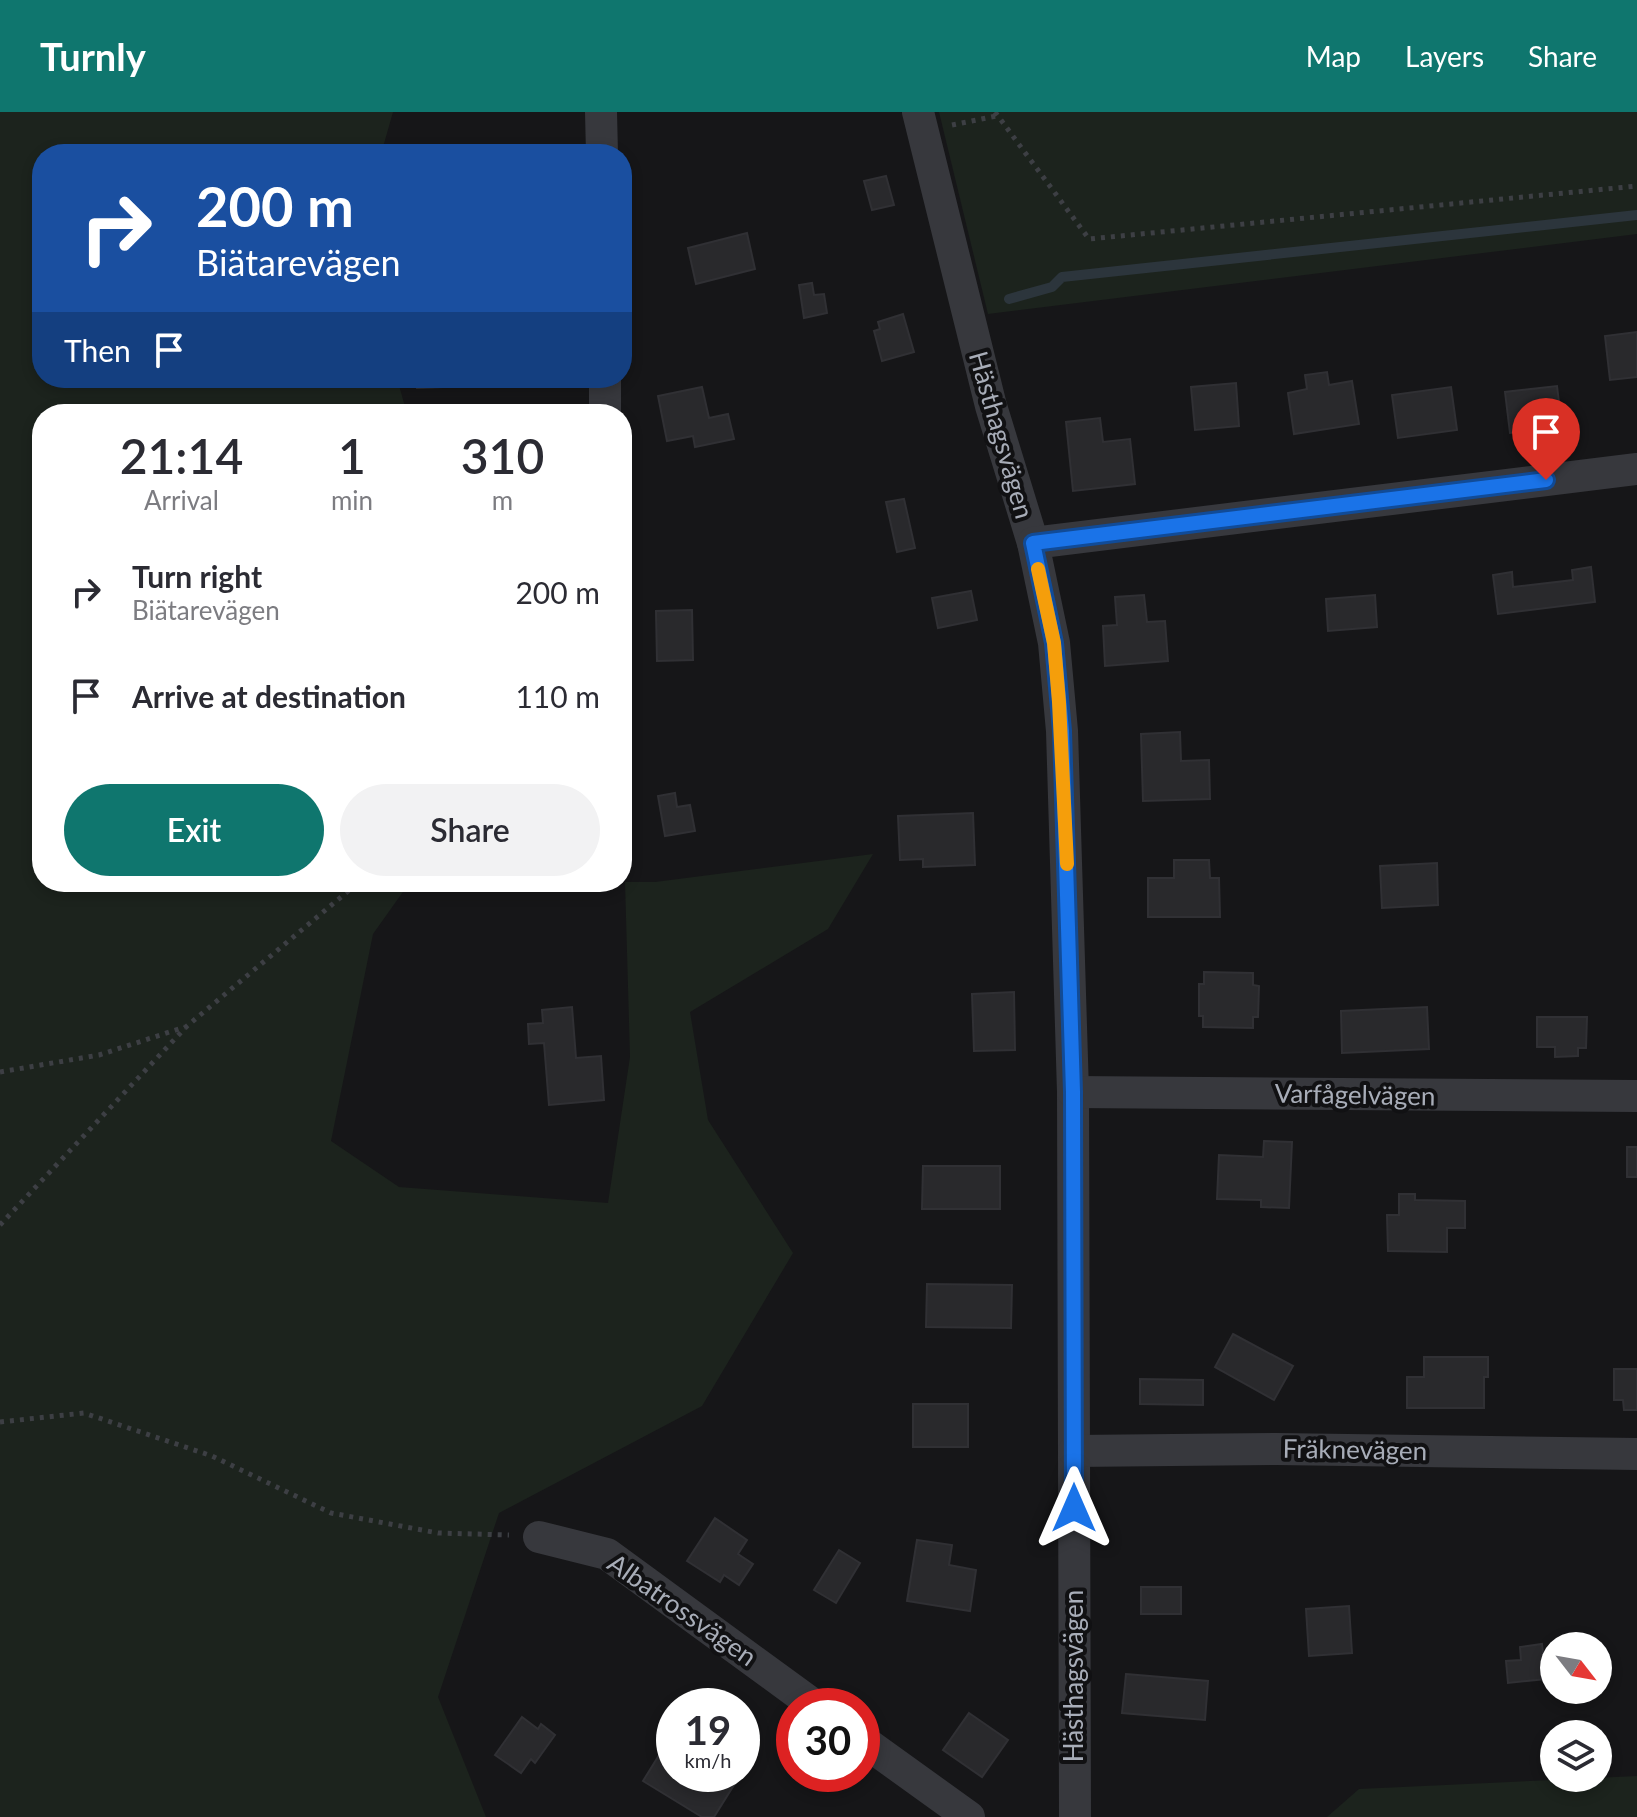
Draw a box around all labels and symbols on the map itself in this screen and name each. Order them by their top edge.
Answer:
street label: Hästhagsvägen [963,347,1041,522]
pin [1512,398,1580,480]
street label: Varfågelvägen [1274,1077,1436,1111]
street label: Fräknevägen [1282,1432,1428,1466]
position arrow [1032,1466,1116,1550]
street label: Albatrossvägen [602,1546,763,1672]
street label: Hästhagsvägen [1057,1590,1089,1762]
north arrow [1540,1632,1612,1704]
speed limit sign: 30 [776,1688,880,1792]

